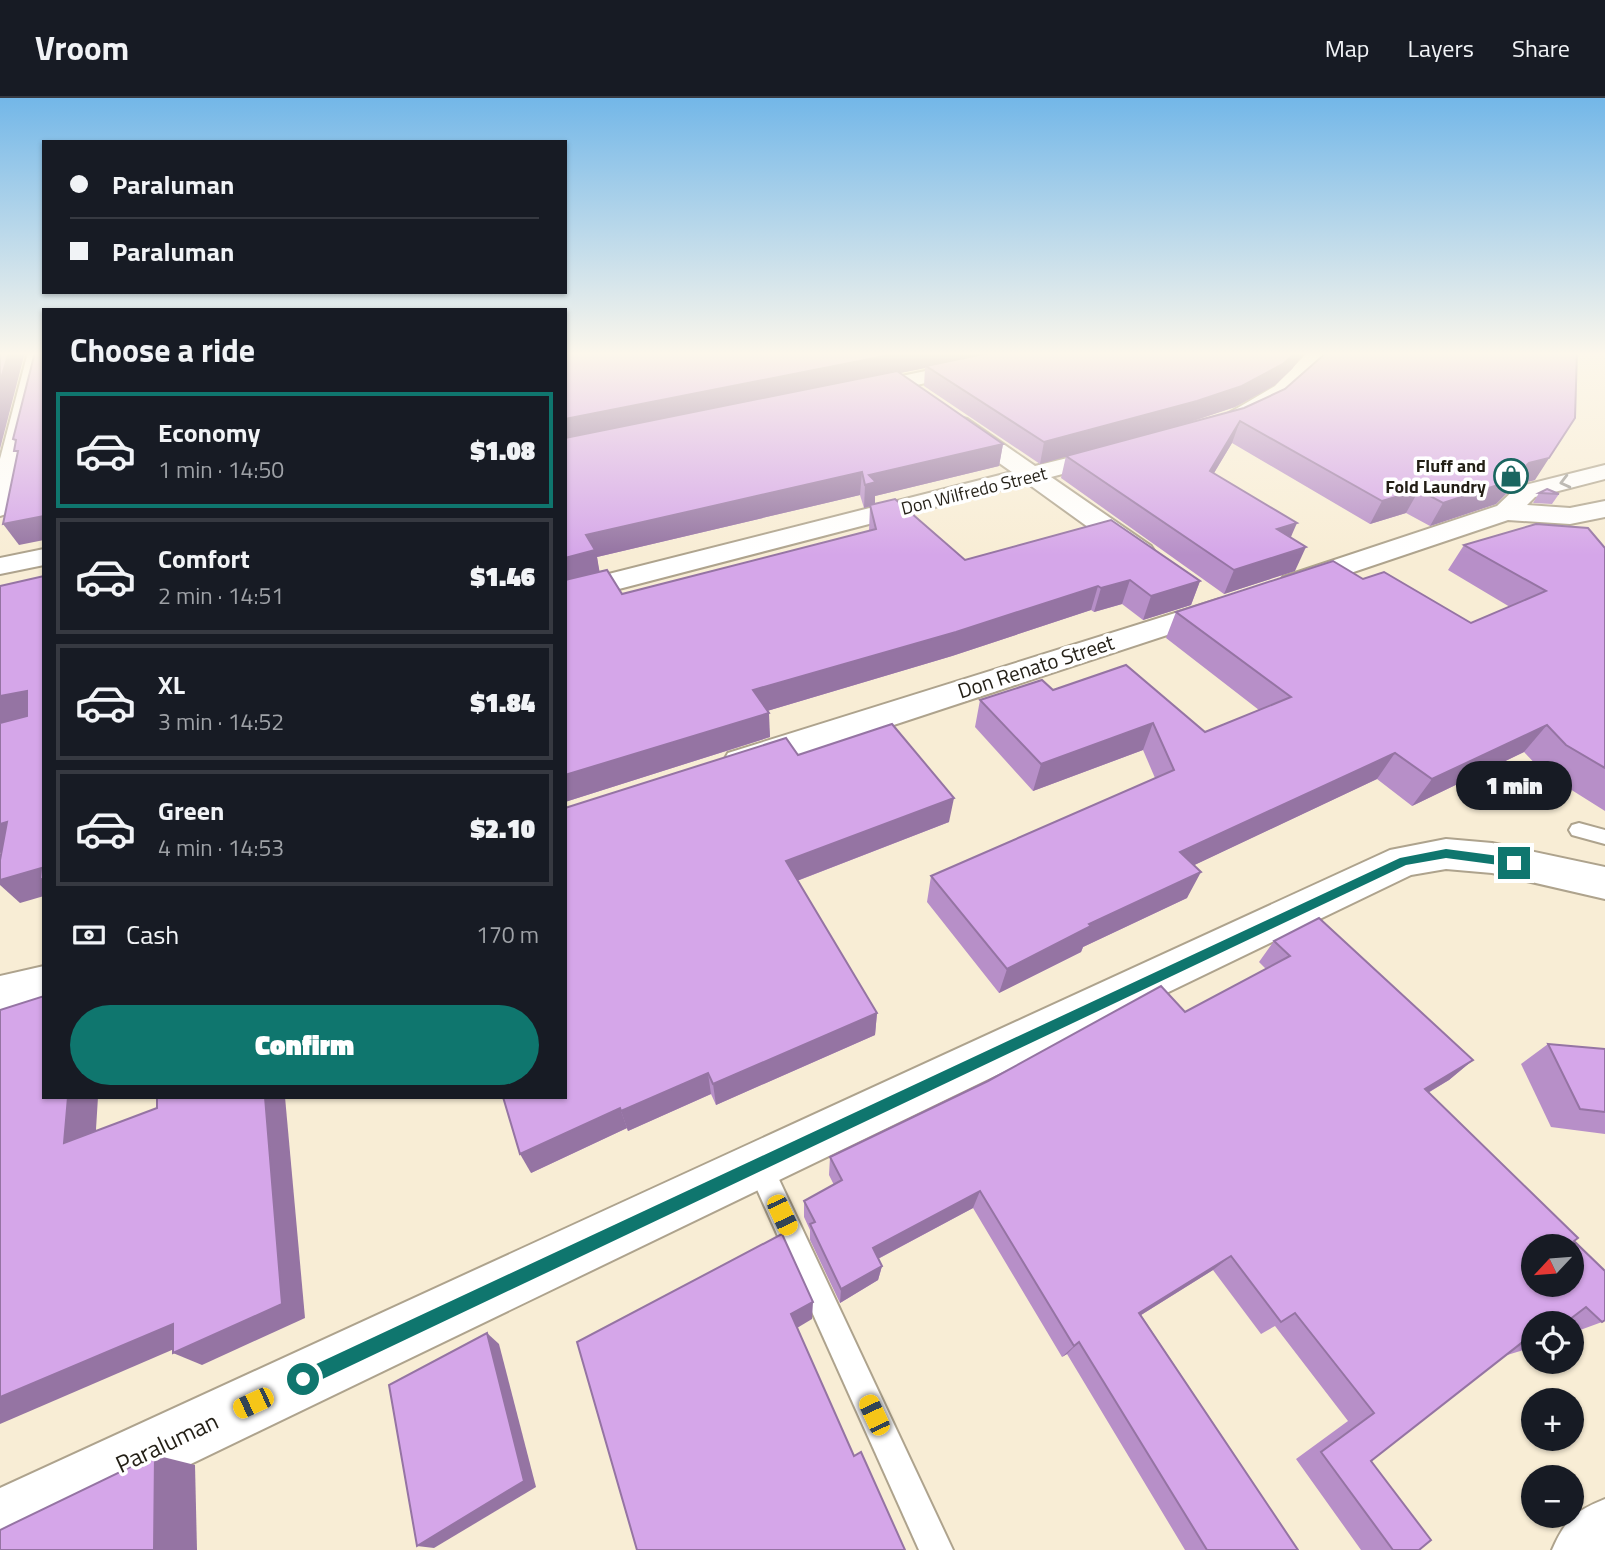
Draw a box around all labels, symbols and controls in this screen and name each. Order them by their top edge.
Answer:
text: Vroom [35,23,129,73]
text: Map [1325,30,1370,66]
text: Layers [1408,30,1474,66]
text: Share [1512,30,1570,66]
text: Paraluman [112,165,234,204]
text: Paraluman [112,232,234,271]
text: Choose a ride [70,326,255,374]
text: Economy [158,413,260,452]
icon: car [74,419,137,482]
text: $1.08 [470,431,535,470]
text: 1 min · 14:50 [158,452,284,487]
place label: Fluff and Fold Laundry [1385,452,1486,500]
shop icon: Fluff and Fold Laundry [1492,457,1530,495]
street label: Don Wilfredo Street [898,459,1050,522]
one-way arrow [1560,474,1572,488]
text: Comfort [158,539,250,578]
icon: car [74,545,137,608]
text: $1.46 [470,557,535,596]
text: 2 min · 14:51 [158,578,284,613]
street label: Don Renato Street [953,625,1119,706]
text: XL [158,665,185,704]
icon: car [74,671,137,734]
text: $1.84 [470,683,535,722]
text: 3 min · 14:52 [158,704,284,739]
callout: 1 min [1456,762,1572,810]
text: 1 min [1485,768,1543,803]
text: Green [158,791,224,830]
icon: car [74,797,137,860]
text: $2.10 [470,809,535,848]
text: 4 min · 14:53 [158,830,284,865]
route end [1498,847,1530,879]
text: Cash [126,915,179,954]
icon: cash [70,916,108,954]
text: 170 m [476,917,539,952]
button: Confirm [70,1005,539,1085]
car [764,1192,801,1238]
north arrow [1521,1234,1584,1297]
map controls [1521,1234,1584,1528]
button: locate [1521,1311,1584,1374]
route start [287,1363,319,1395]
car [230,1385,277,1421]
button: + [1521,1388,1584,1451]
car [856,1392,893,1438]
street label: Paraluman [109,1403,224,1482]
button: − [1521,1465,1584,1528]

